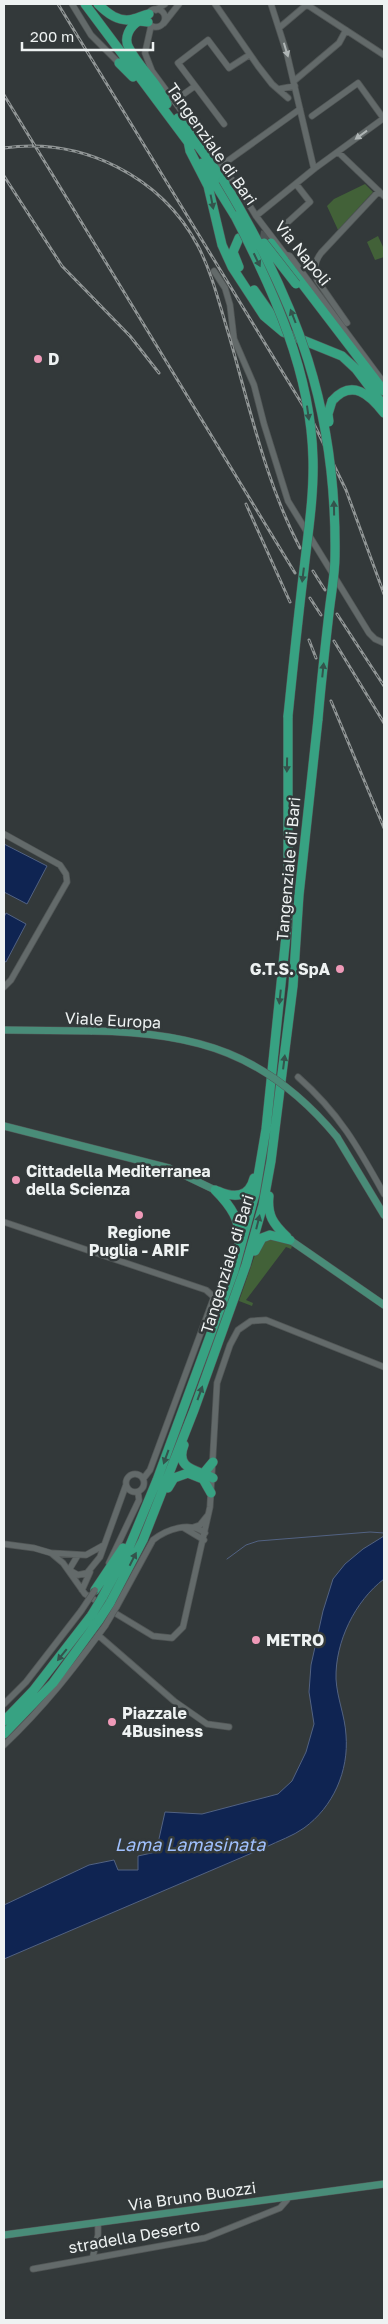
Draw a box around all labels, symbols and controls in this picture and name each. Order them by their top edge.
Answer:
scale bar [22,20,154,52]
text: 200 m [30,27,74,45]
one-way arrow [283,43,291,58]
street label: Tangenziale di Bari [162,79,262,209]
one-way arrow [354,130,368,140]
one-way arrow [209,195,217,211]
street label: Via Napoli [271,216,335,290]
one-way arrow [253,253,261,267]
one-way arrow [289,308,297,323]
place label: D [48,349,59,369]
marker: D [32,353,44,365]
one-way arrow [304,406,312,422]
one-way arrow [330,500,338,516]
one-way arrow [299,567,307,583]
one-way arrow [319,662,327,678]
one-way arrow [283,757,291,773]
street label: Tangenziale di Bari [272,796,304,942]
place label: G.T.S. SpA [250,959,331,979]
marker: G.T.S. SpA [334,963,346,975]
one-way arrow [276,989,284,1005]
street label: Viale Europa [64,1007,162,1033]
one-way arrow [280,1054,288,1070]
place label: Cittadella Mediterranea della Scienza [26,1161,211,1199]
marker: Cittadella Mediterranea della Scienza [10,1174,22,1186]
street label: Tangenziale di Bari [196,1192,258,1336]
marker: Regione Puglia - ARIF [133,1209,145,1221]
one-way arrow [254,1215,262,1230]
place label: Regione Puglia - ARIF [89,1222,190,1260]
one-way arrow [197,1385,204,1400]
one-way arrow [162,1450,169,1465]
one-way arrow [129,1552,137,1566]
place label: METRO [266,1630,324,1650]
marker: METRO [250,1634,262,1646]
one-way arrow [57,1648,68,1661]
place label: Piazzale 4Business [122,1703,203,1741]
marker: Piazzale 4Business [106,1716,118,1728]
water label: Lama Lamasinata [115,1833,266,1855]
street label: Via Bruno Buozzi [127,2177,257,2215]
street label: stradella Deserto [67,2215,201,2257]

